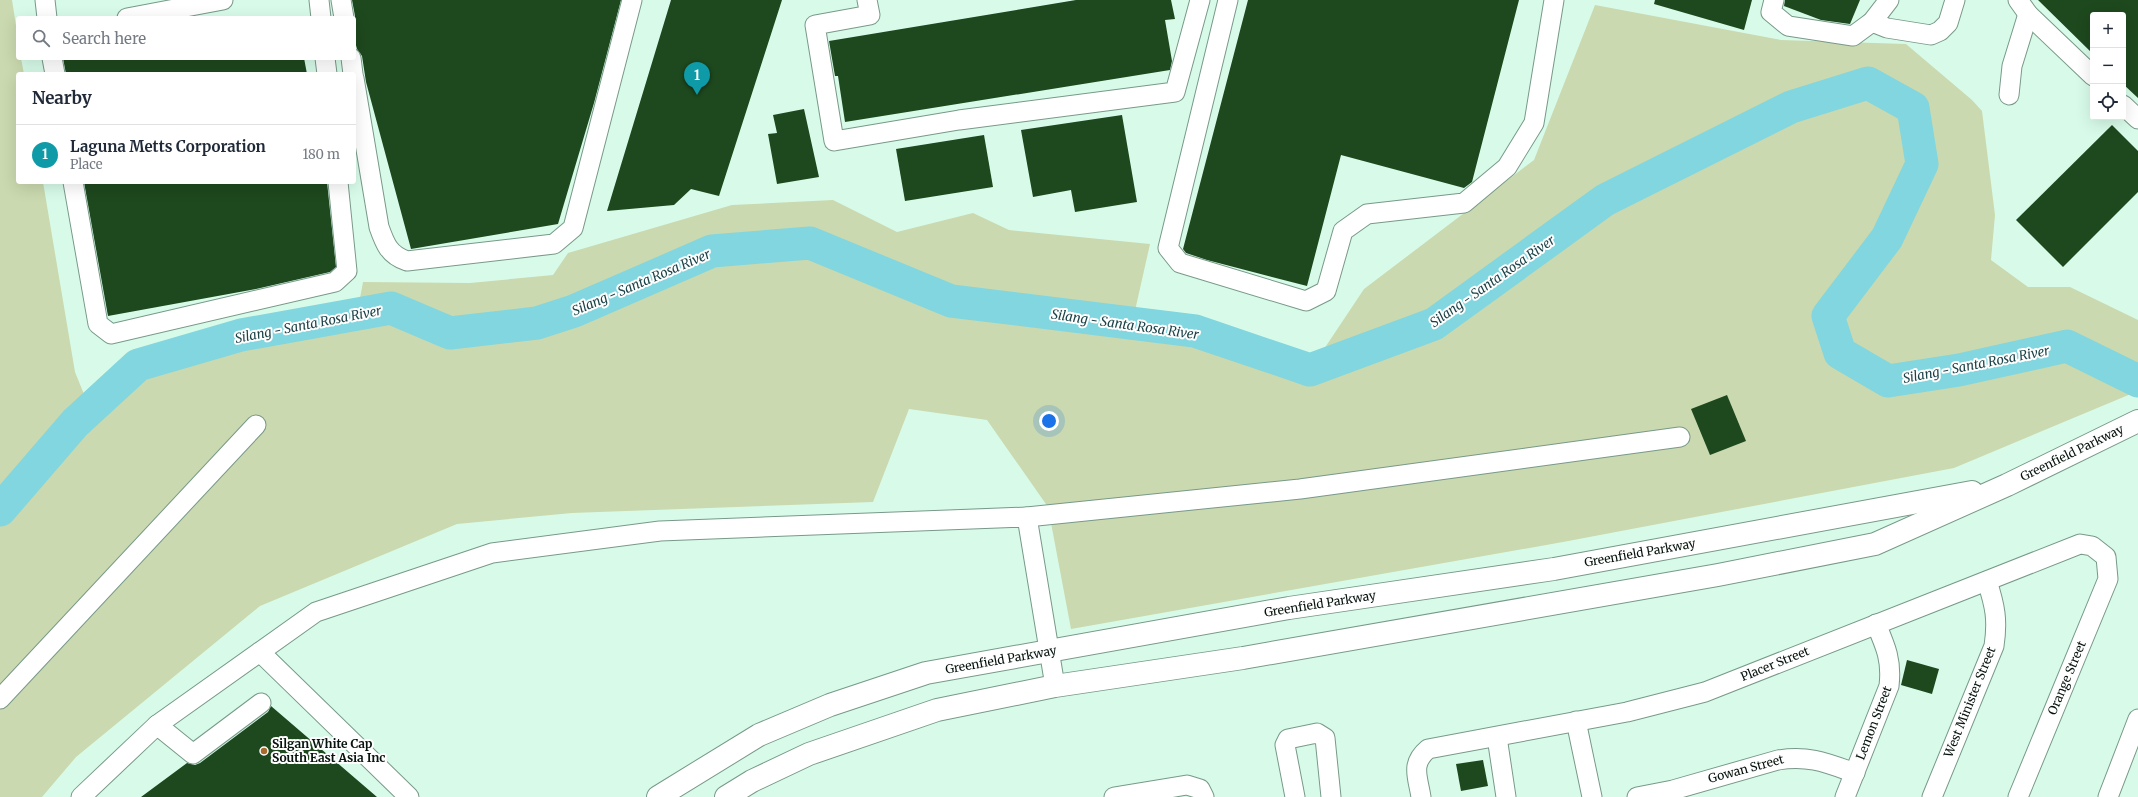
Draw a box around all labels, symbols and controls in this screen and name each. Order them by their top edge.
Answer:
map controls [2090,12,2126,120]
button: + [2090,12,2126,48]
search box [16,16,356,60]
icon: search [30,27,52,49]
text: Search here [62,29,146,48]
button: − [2090,48,2126,84]
pin: 1 [684,62,710,95]
button: locate [2090,84,2126,120]
text: Nearby [32,87,92,109]
text: Laguna Metts Corporation [70,137,266,156]
text: 1 [42,146,48,163]
text: 180 m [302,146,340,163]
text: Place [70,156,103,173]
water label: Silang - Santa Rosa River [1427,231,1559,331]
water label: Silang - Santa Rosa River [569,245,714,319]
water label: Silang - Santa Rosa River [234,302,383,347]
water label: Silang - Santa Rosa River [1050,306,1200,343]
water label: Silang - Santa Rosa River [1902,342,2051,387]
your location [1039,411,1059,431]
street label: Greenfield Parkway [2018,421,2126,484]
street label: Greenfield Parkway [1583,535,1697,570]
street label: Greenfield Parkway [1263,587,1377,620]
street label: Orange Street [2044,638,2089,717]
street label: Greenfield Parkway [944,642,1058,677]
street label: Placer Street [1738,643,1812,684]
street label: West Minister Street [1940,644,1999,760]
street label: Lemon Street [1853,684,1895,762]
place label: Silgan White Cap South East Asia Inc [272,736,386,765]
marker: Silgan White Cap South East Asia Inc [259,746,269,756]
street label: Gowan Street [1706,751,1786,786]

